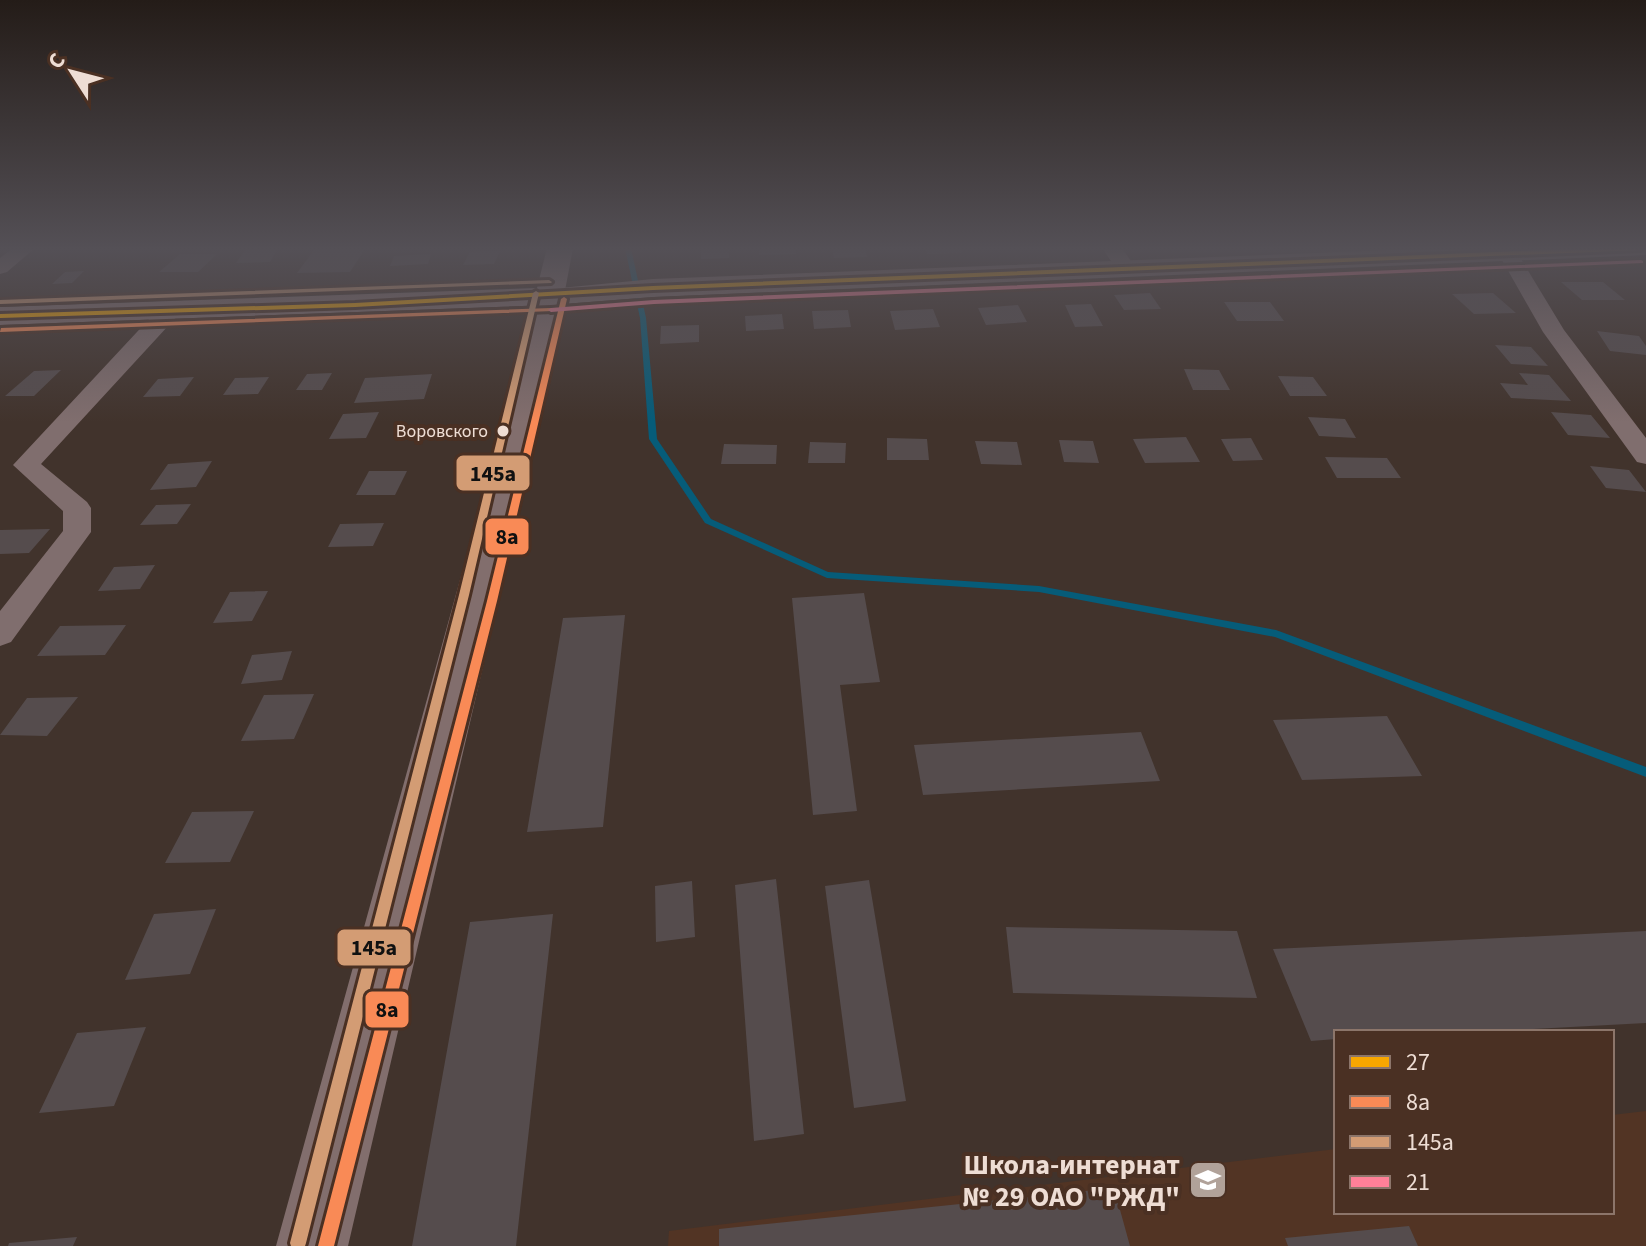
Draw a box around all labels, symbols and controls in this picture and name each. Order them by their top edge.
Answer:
north arrow [32,32,112,112]
text: С [40,46,73,75]
place label: Воровского [396,419,488,444]
marker: Воровского [495,423,511,439]
line badge: 145а [455,454,531,492]
text: 145а [470,458,516,490]
line badge: 8а [484,517,530,556]
text: 8а [495,521,519,553]
line badge: 145а [336,928,412,967]
text: 145а [351,932,397,964]
line badge: 8а [364,990,410,1029]
text: 8а [375,994,399,1026]
legend [1334,1030,1614,1214]
text: 27 [1406,1045,1430,1080]
text: 8а [1406,1085,1430,1120]
text: 145а [1406,1125,1454,1160]
place label: Школа-интернат № 29 ОАО "РЖД" [962,1145,1180,1217]
school or university icon: Школа-интернат № 29 ОАО "РЖД" [1187,1159,1229,1201]
text: 21 [1406,1165,1430,1200]

